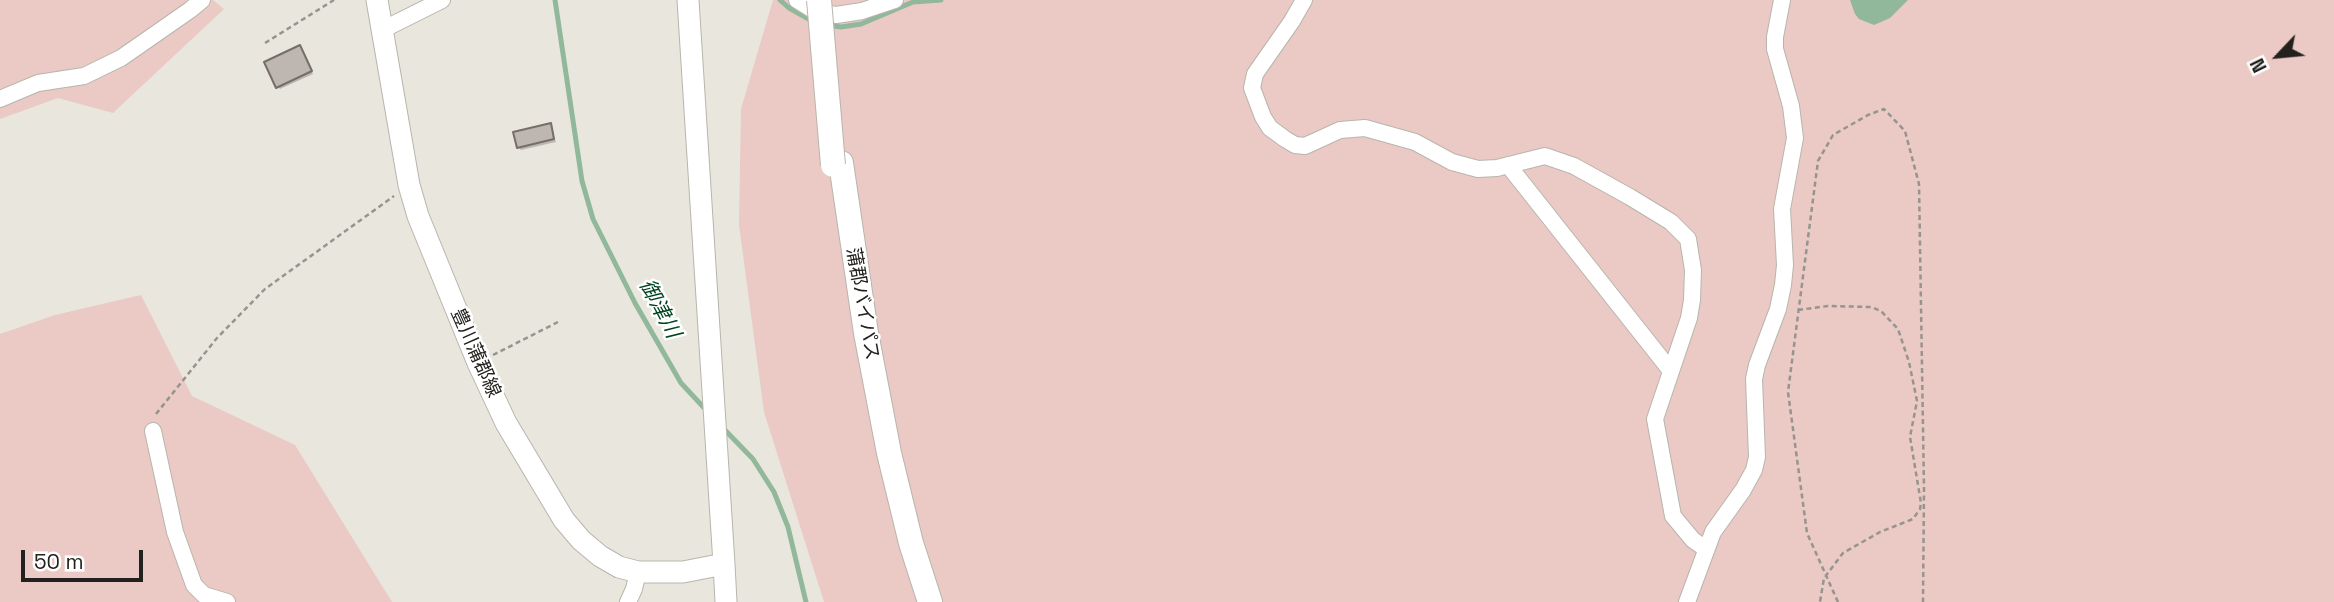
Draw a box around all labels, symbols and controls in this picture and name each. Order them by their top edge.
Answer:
north arrow [2243,21,2313,91]
text: N [2245,54,2273,77]
street label: 蒲郡バイパス [841,246,883,362]
water label: 御津川 [633,275,685,343]
street label: 豊川蒲郡線 [445,305,505,401]
scale bar [24,536,147,580]
text: 50 m [34,548,84,575]

